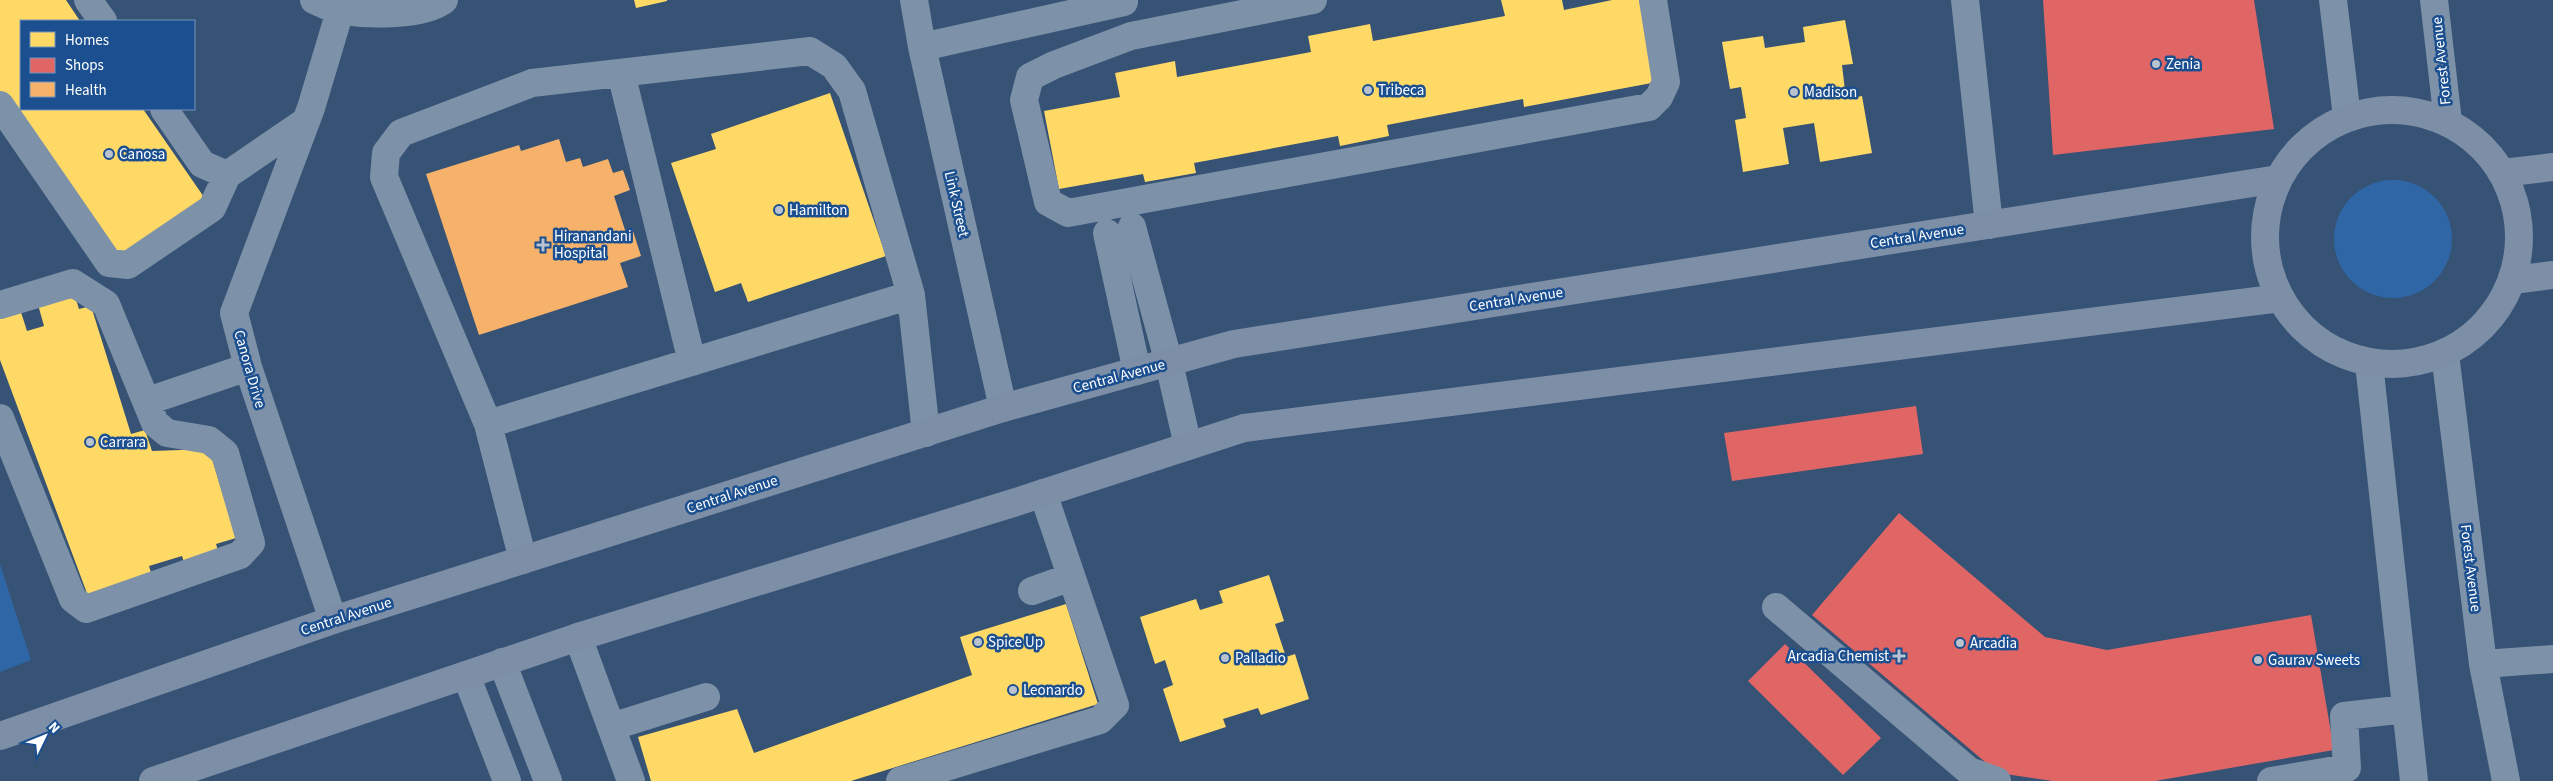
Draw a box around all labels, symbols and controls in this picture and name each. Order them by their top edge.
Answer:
street label: Forest Avenue [2426,16,2457,106]
legend [20,20,195,110]
text: Homes [65,30,109,51]
place label: Zenia [2166,54,2201,75]
text: Shops [65,55,104,76]
marker: Zenia [2150,58,2162,70]
text: Health [65,80,107,101]
place label: Tribeca [1378,80,1424,101]
place label: Madison [1804,82,1857,103]
marker: Tribeca [1362,84,1374,96]
marker: Madison [1788,86,1800,98]
place label: Canosa [119,144,165,165]
marker: Canosa [103,148,115,160]
street label: Link Street [939,169,974,239]
place label: Hamilton [789,200,848,221]
marker: Hamilton [773,204,785,216]
street label: Central Avenue [1869,219,1966,254]
place label: Hiranandani Hospital [554,226,632,264]
marker: Hiranandani Hospital [536,238,550,252]
street label: Central Avenue [1468,282,1565,317]
street label: Canora Drive [228,328,271,411]
street label: Central Avenue [1071,354,1168,399]
place label: Carrara [100,432,146,453]
marker: Carrara [84,436,96,448]
street label: Central Avenue [684,470,780,519]
street label: Forest Avenue [2455,523,2486,613]
street label: Central Avenue [298,592,394,641]
place label: Spice Up [988,632,1043,653]
place label: Arcadia [1970,633,2017,654]
marker: Spice Up [972,636,984,648]
marker: Arcadia [1954,637,1966,649]
place label: Arcadia Chemist [1788,646,1889,667]
place label: Palladio [1235,648,1286,669]
marker: Arcadia Chemist [1893,650,1905,662]
place label: Gaurav Sweets [2268,650,2360,671]
marker: Palladio [1219,652,1231,664]
marker: Gaurav Sweets [2252,654,2264,666]
place label: Leonardo [1023,680,1083,701]
marker: Leonardo [1007,684,1019,696]
north arrow [20,711,70,761]
text: N [43,718,64,738]

